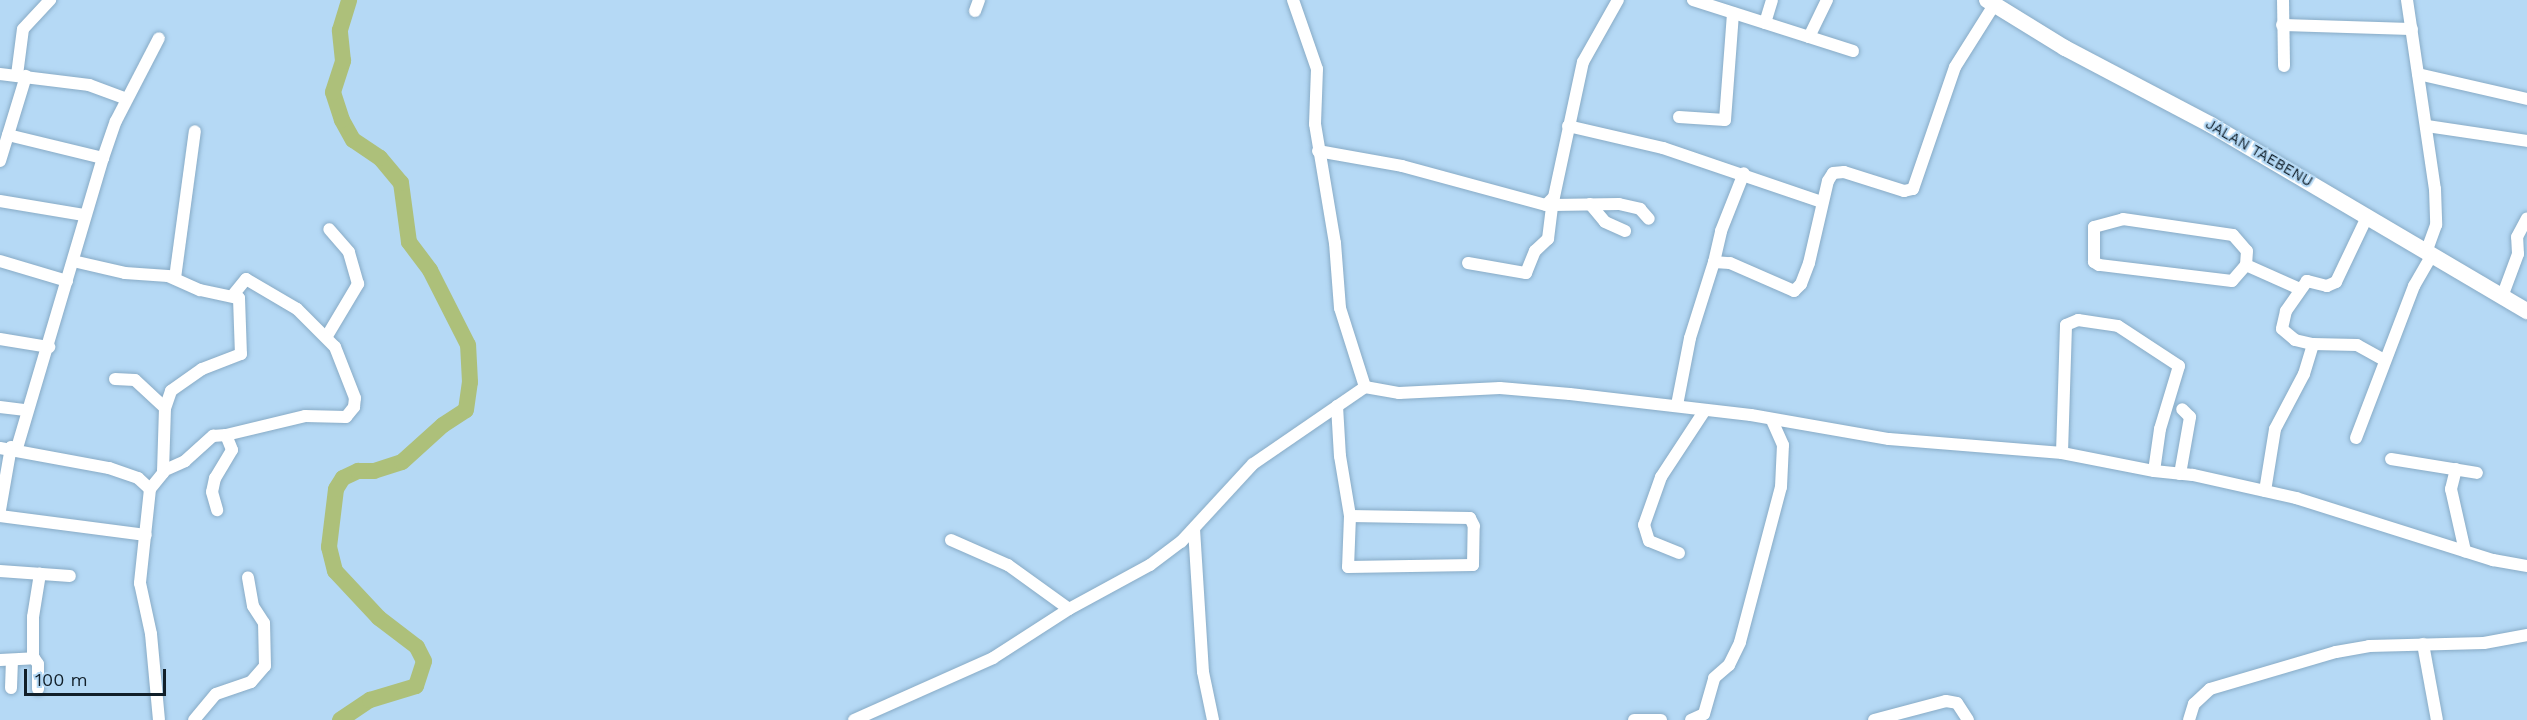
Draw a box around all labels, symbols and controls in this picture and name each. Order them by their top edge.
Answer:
street label: JALAN TAEBENU [2202,115,2316,191]
scale bar [27,657,170,695]
text: 100 m [35,669,88,690]

